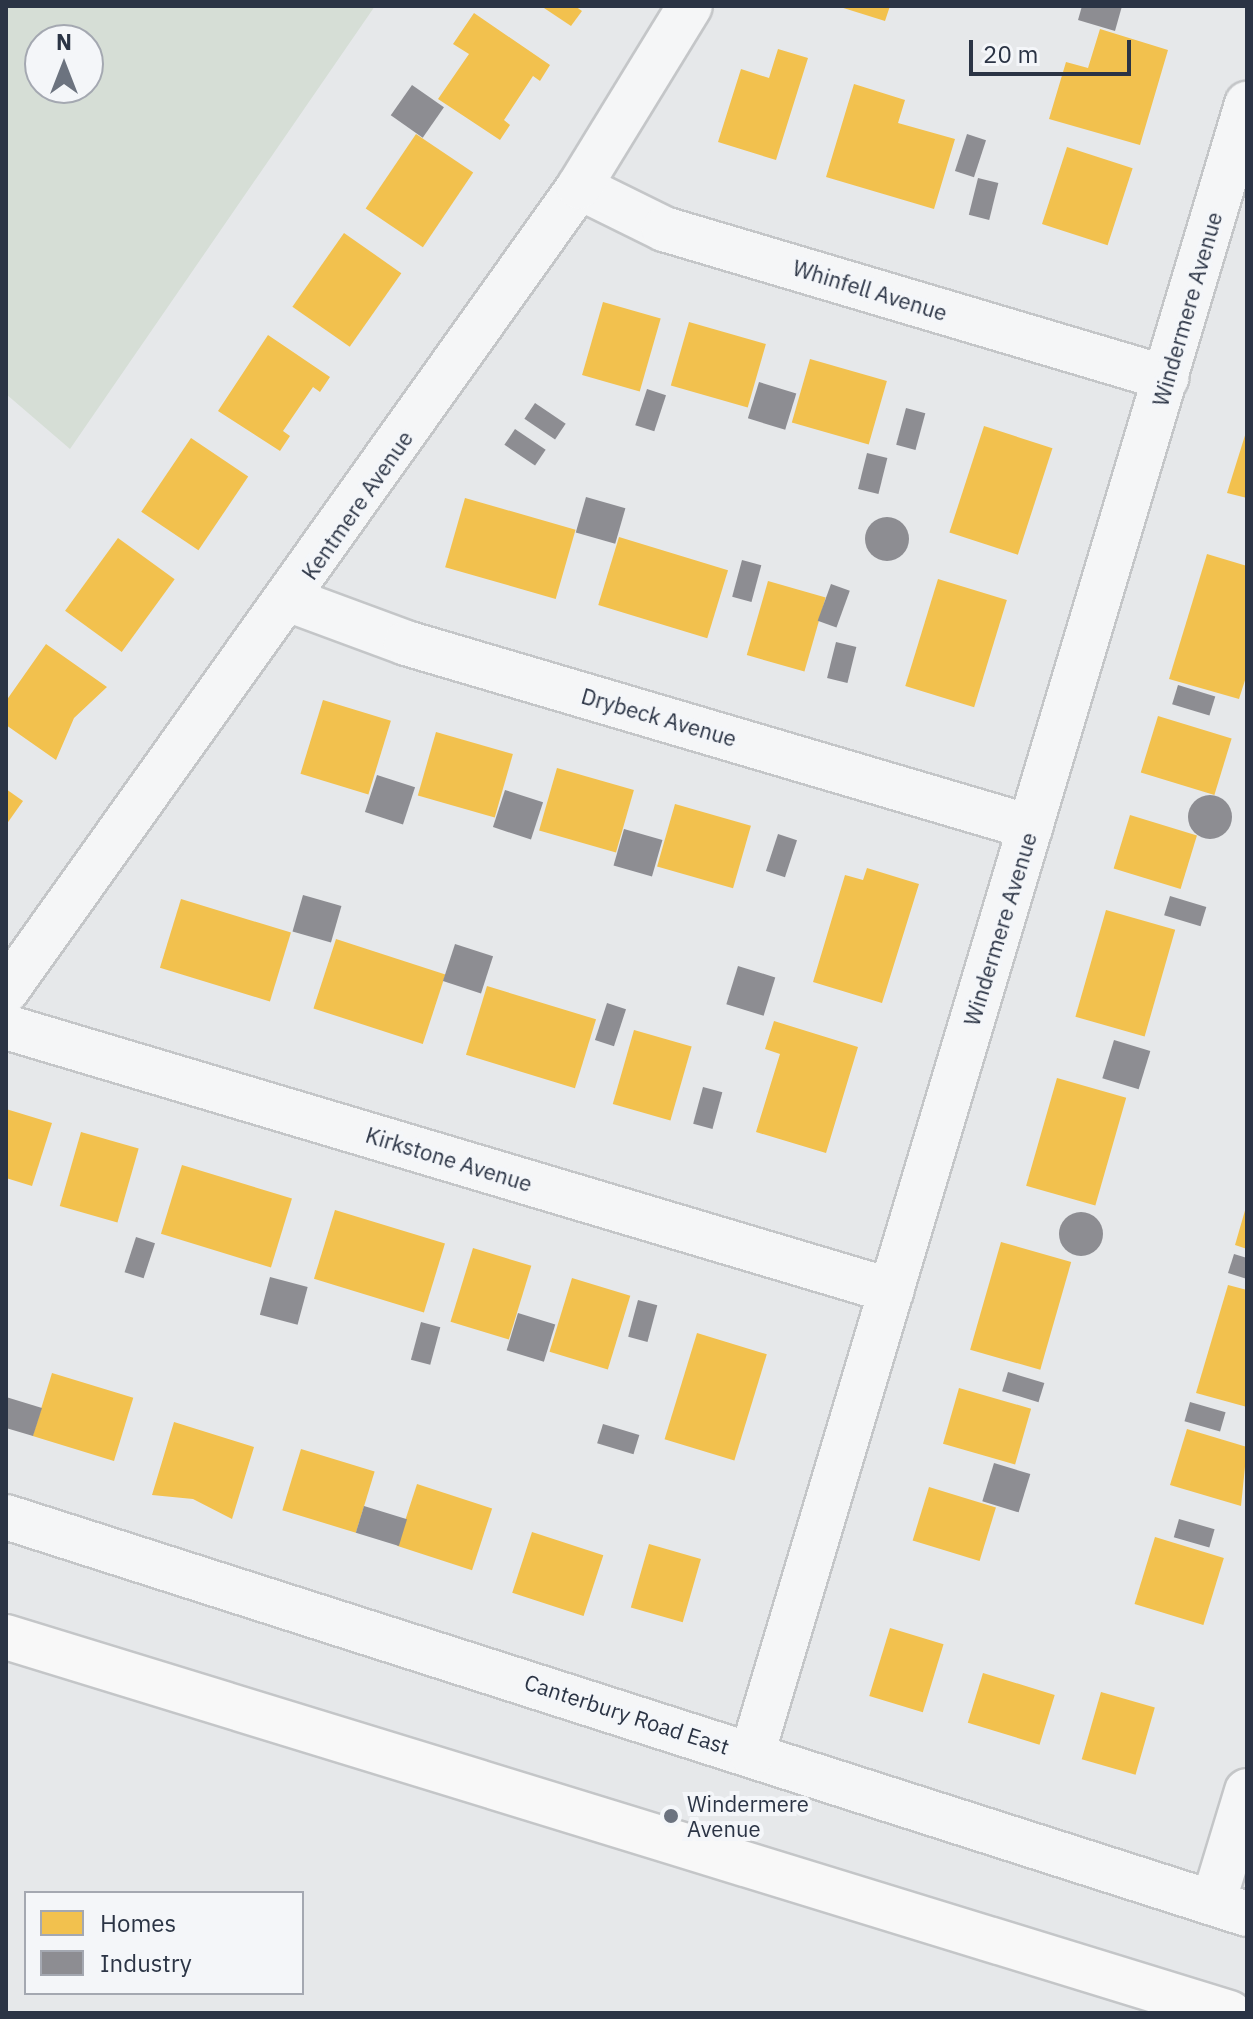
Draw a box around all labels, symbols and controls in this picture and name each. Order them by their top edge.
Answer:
north arrow [24,24,104,104]
scale bar [973,24,1135,74]
text: N [56,27,72,56]
text: 20 m [983,38,1038,70]
street label: Windermere Avenue [1147,209,1227,409]
street label: Whinfell Avenue [790,254,950,326]
street label: Kentmere Avenue [296,425,418,585]
street label: Drybeck Avenue [578,682,740,752]
street label: Windermere Avenue [958,829,1042,1029]
street label: Kirkstone Avenue [363,1121,535,1197]
street label: Canterbury Road East [521,1668,733,1760]
place label: Windermere Avenue [687,1790,809,1842]
marker: Windermere Avenue [662,1807,680,1825]
legend [24,1891,304,1995]
text: Homes [100,1907,176,1939]
text: Industry [100,1947,192,1979]

